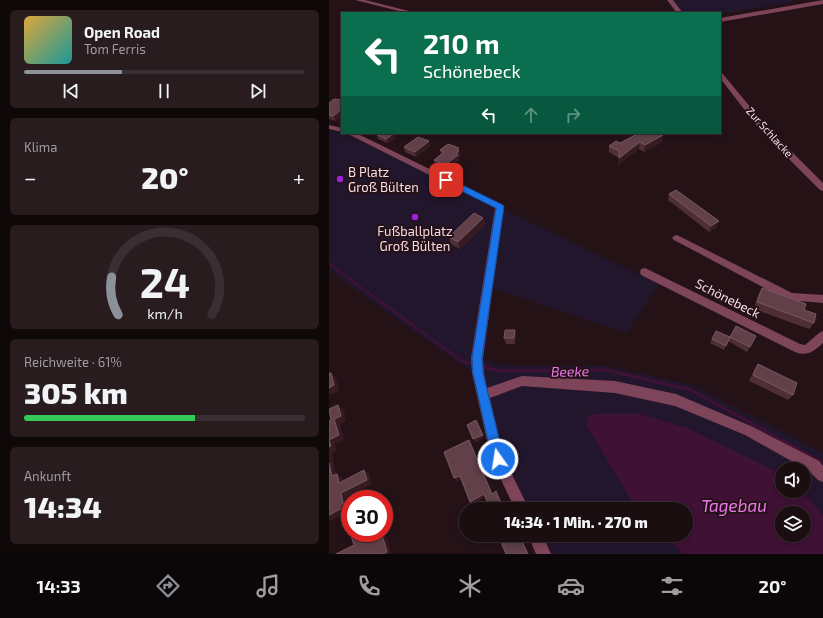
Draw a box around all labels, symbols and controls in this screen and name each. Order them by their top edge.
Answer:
text: Open Road [84,23,160,41]
text: 210 m [423,26,500,60]
icon: left [357,28,409,80]
text: Tom Ferris [84,41,146,57]
text: Schönebeck [423,60,521,82]
icon: previous [60,80,82,102]
icon: pause [153,80,175,102]
icon: next [247,80,269,102]
icon: left [478,104,500,126]
icon: ahead [520,104,542,126]
icon: right [562,104,584,126]
street label: Zur Schlacke [744,104,796,160]
text: Klima [24,139,57,155]
text: 20° [141,159,188,195]
pin [429,163,463,197]
text: − [24,164,37,190]
text: + [293,164,305,190]
place label: B Platz Groß Bülten [348,164,419,195]
icon: arrive [435,169,457,191]
marker: B Platz Groß Bülten [335,174,345,184]
marker: Fußballplatz Groß Bülten [410,212,420,222]
place label: Fußballplatz Groß Bülten [377,223,453,254]
text: 24 [139,256,190,306]
street label: Schönebeck [693,275,763,321]
text: km/h [147,305,182,322]
text: Reichweite · 61% [24,354,122,370]
water label: Beeke [551,362,590,380]
text: 305 km [24,374,128,410]
position arrow [477,438,519,480]
map controls [775,462,811,542]
button: sound [775,462,811,498]
text: Ankunft [24,468,71,484]
text: 14:34 [24,488,102,524]
speed limit sign: 30 [341,490,393,542]
water label: Tagebau [701,495,767,516]
button: layers [775,506,811,542]
text: 14:34 · 1 Min. · 270 m [504,513,648,531]
icon: directions [154,572,182,600]
icon: music [254,572,282,600]
icon: phone [355,572,383,600]
icon: climate [456,572,484,600]
icon: car [557,572,585,600]
icon: filters [658,572,686,600]
text: 14:33 [36,575,81,597]
text: 20° [758,575,787,597]

